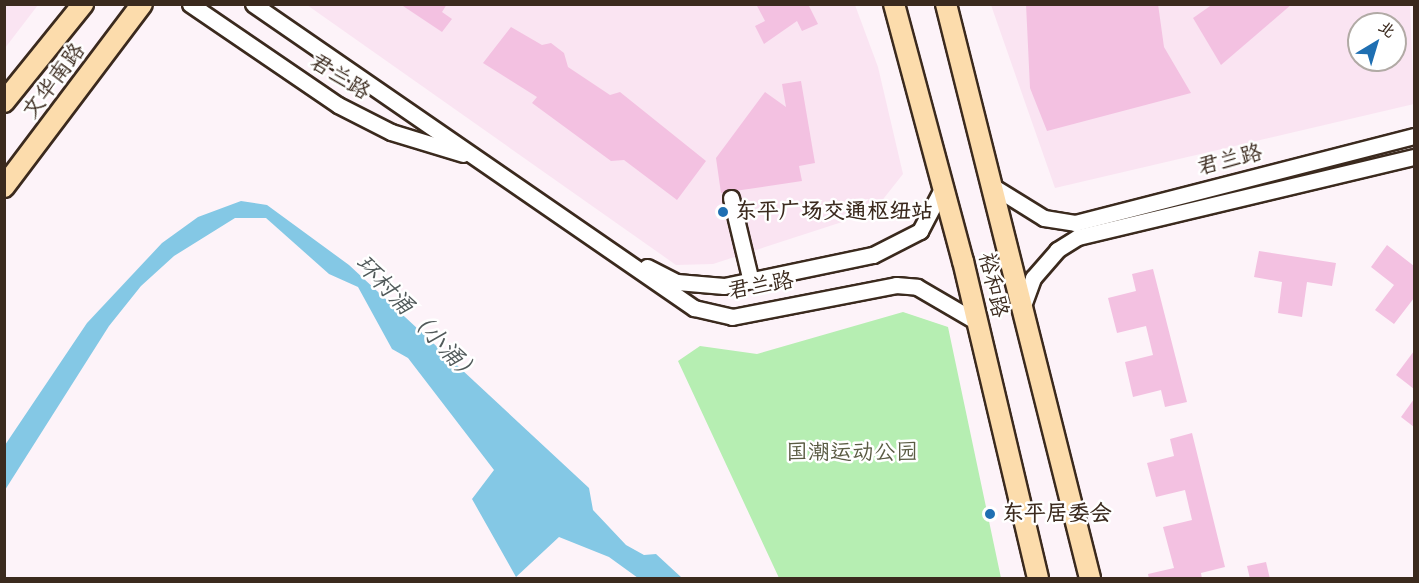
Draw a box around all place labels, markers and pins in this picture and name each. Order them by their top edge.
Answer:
place label: 东平广场交通枢纽站 [735,199,933,225]
marker: 东平广场交通枢纽站 [716,205,730,219]
place label: 东平居委会 [1002,501,1112,527]
marker: 东平居委会 [983,507,997,521]

